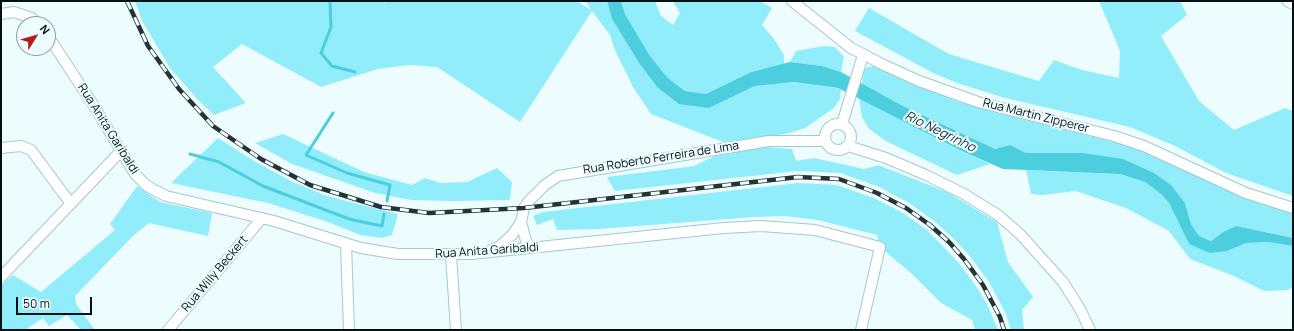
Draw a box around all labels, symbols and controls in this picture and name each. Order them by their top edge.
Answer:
north arrow [16,16,56,56]
text: N [37,21,54,37]
street label: Rua Anita Garibaldi [74,81,142,177]
street label: Rua Martin Zipperer [981,96,1091,136]
water label: Rio Negrinho [902,108,978,156]
street label: Rua Roberto Ferreira de Lima [582,139,740,177]
street label: Rua Willy Beckert [179,233,251,315]
street label: Rua Anita Garibaldi [435,240,539,262]
scale bar [18,289,94,315]
text: 50 m [23,295,50,312]

